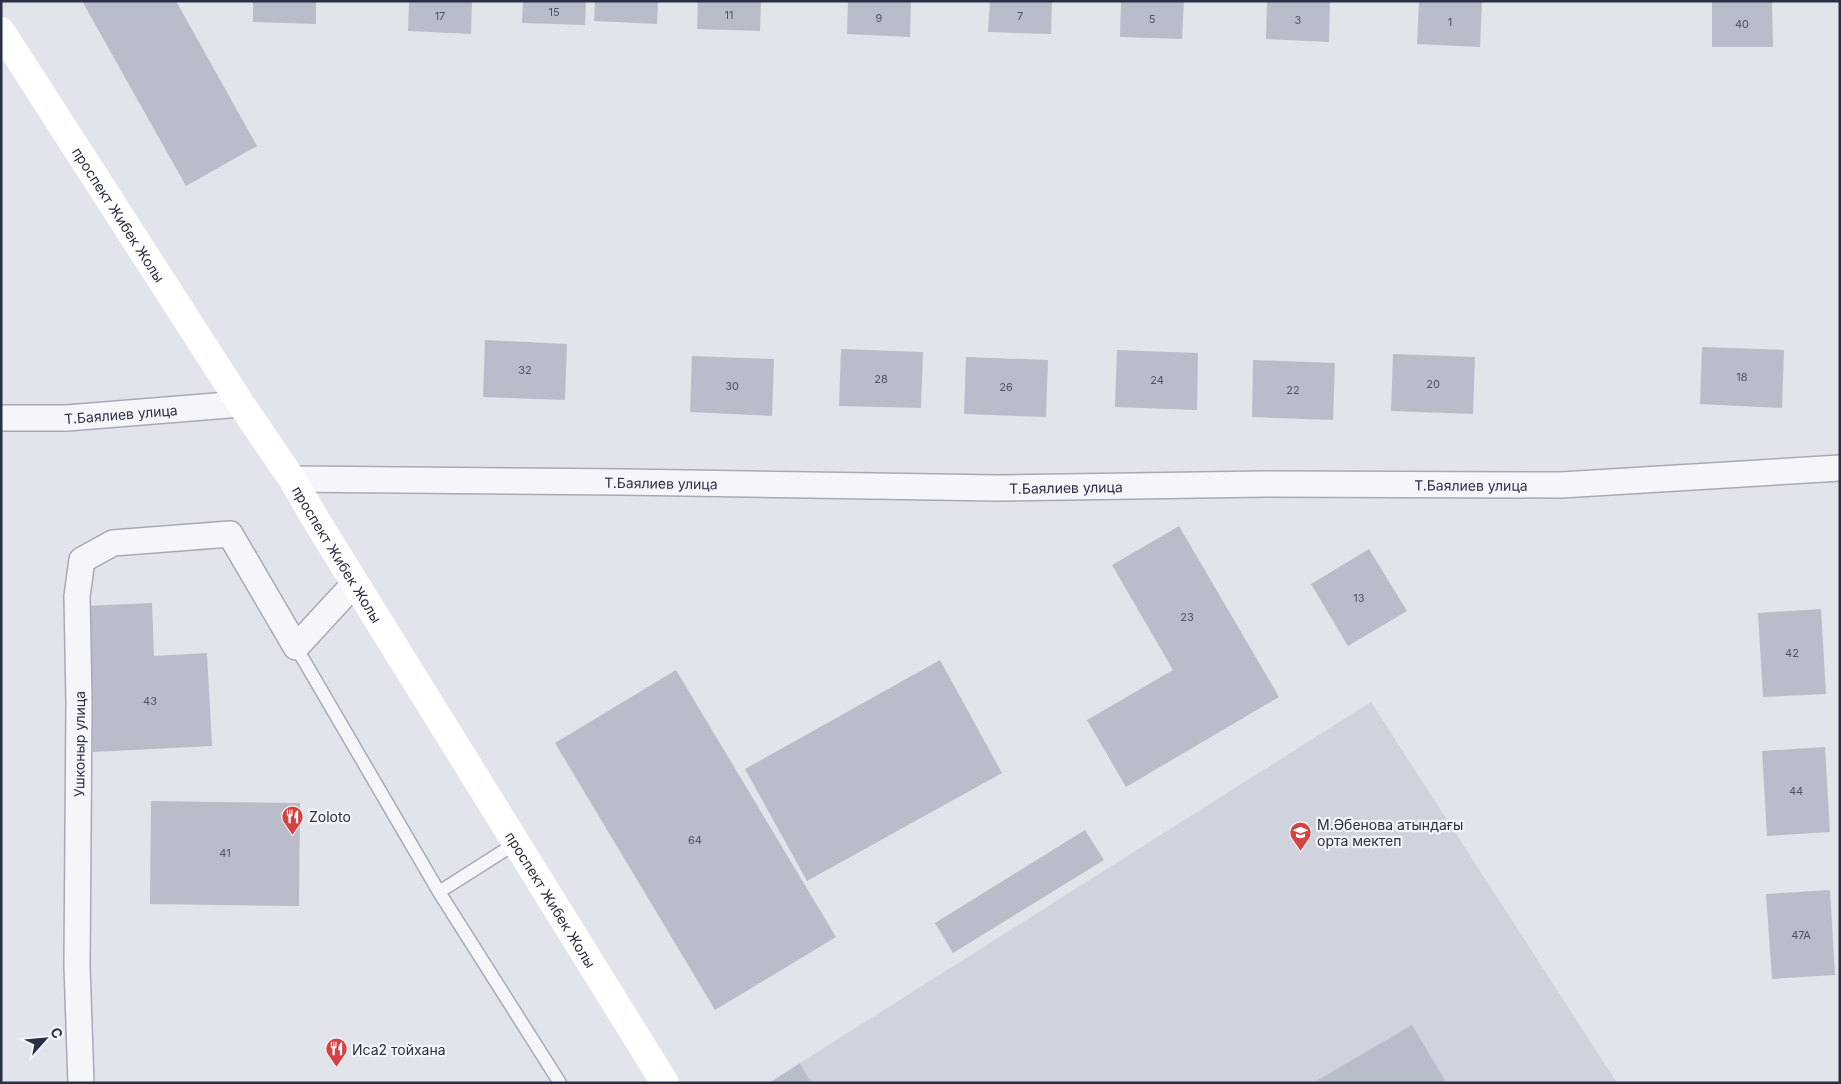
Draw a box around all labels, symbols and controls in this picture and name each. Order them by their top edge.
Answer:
house number: 15 [548,5,560,19]
house number: 11 [725,8,733,22]
house number: 17 [435,9,445,23]
house number: 7 [1017,9,1023,23]
house number: 9 [876,11,883,25]
house number: 5 [1149,12,1156,26]
house number: 3 [1295,13,1302,27]
house number: 1 [1448,15,1452,29]
house number: 40 [1735,17,1749,31]
street label: проспект Жибек Жолы [69,144,169,285]
house number: 32 [518,363,532,377]
house number: 18 [1736,370,1748,384]
house number: 28 [874,372,888,386]
house number: 24 [1150,373,1164,387]
house number: 20 [1426,377,1440,391]
house number: 30 [725,379,739,393]
house number: 26 [999,380,1013,394]
house number: 22 [1286,383,1300,397]
street label: Т.Баялиев улица [64,401,178,427]
street label: Т.Баялиев улица [604,473,718,492]
street label: Т.Баялиев улица [1414,476,1528,493]
street label: Т.Баялиев улица [1009,478,1123,496]
street label: проспект Жибек Жолы [289,483,386,626]
house number: 13 [1353,591,1365,605]
house number: 23 [1180,610,1194,624]
house number: 42 [1785,646,1799,660]
street label: Ушконыр улица [70,691,88,797]
house number: 43 [143,694,157,708]
house number: 44 [1789,784,1803,798]
restaurant icon: Zoloto [281,804,305,835]
place label: Zoloto [309,808,351,825]
place label: М.Әбенова атындағы орта мектеп [1317,816,1463,849]
school or university icon: М.Әбенова атындағы орта мектеп [1289,820,1313,851]
street label: проспект Жибек Жолы [502,828,600,971]
house number: 64 [688,833,702,847]
house number: 41 [219,846,231,860]
house number: 47A [1791,928,1811,942]
north arrow [20,1014,70,1064]
text: С [47,1024,67,1041]
restaurant icon: Иса2 тойхана [324,1037,348,1068]
place label: Иса2 тойхана [352,1041,446,1058]

